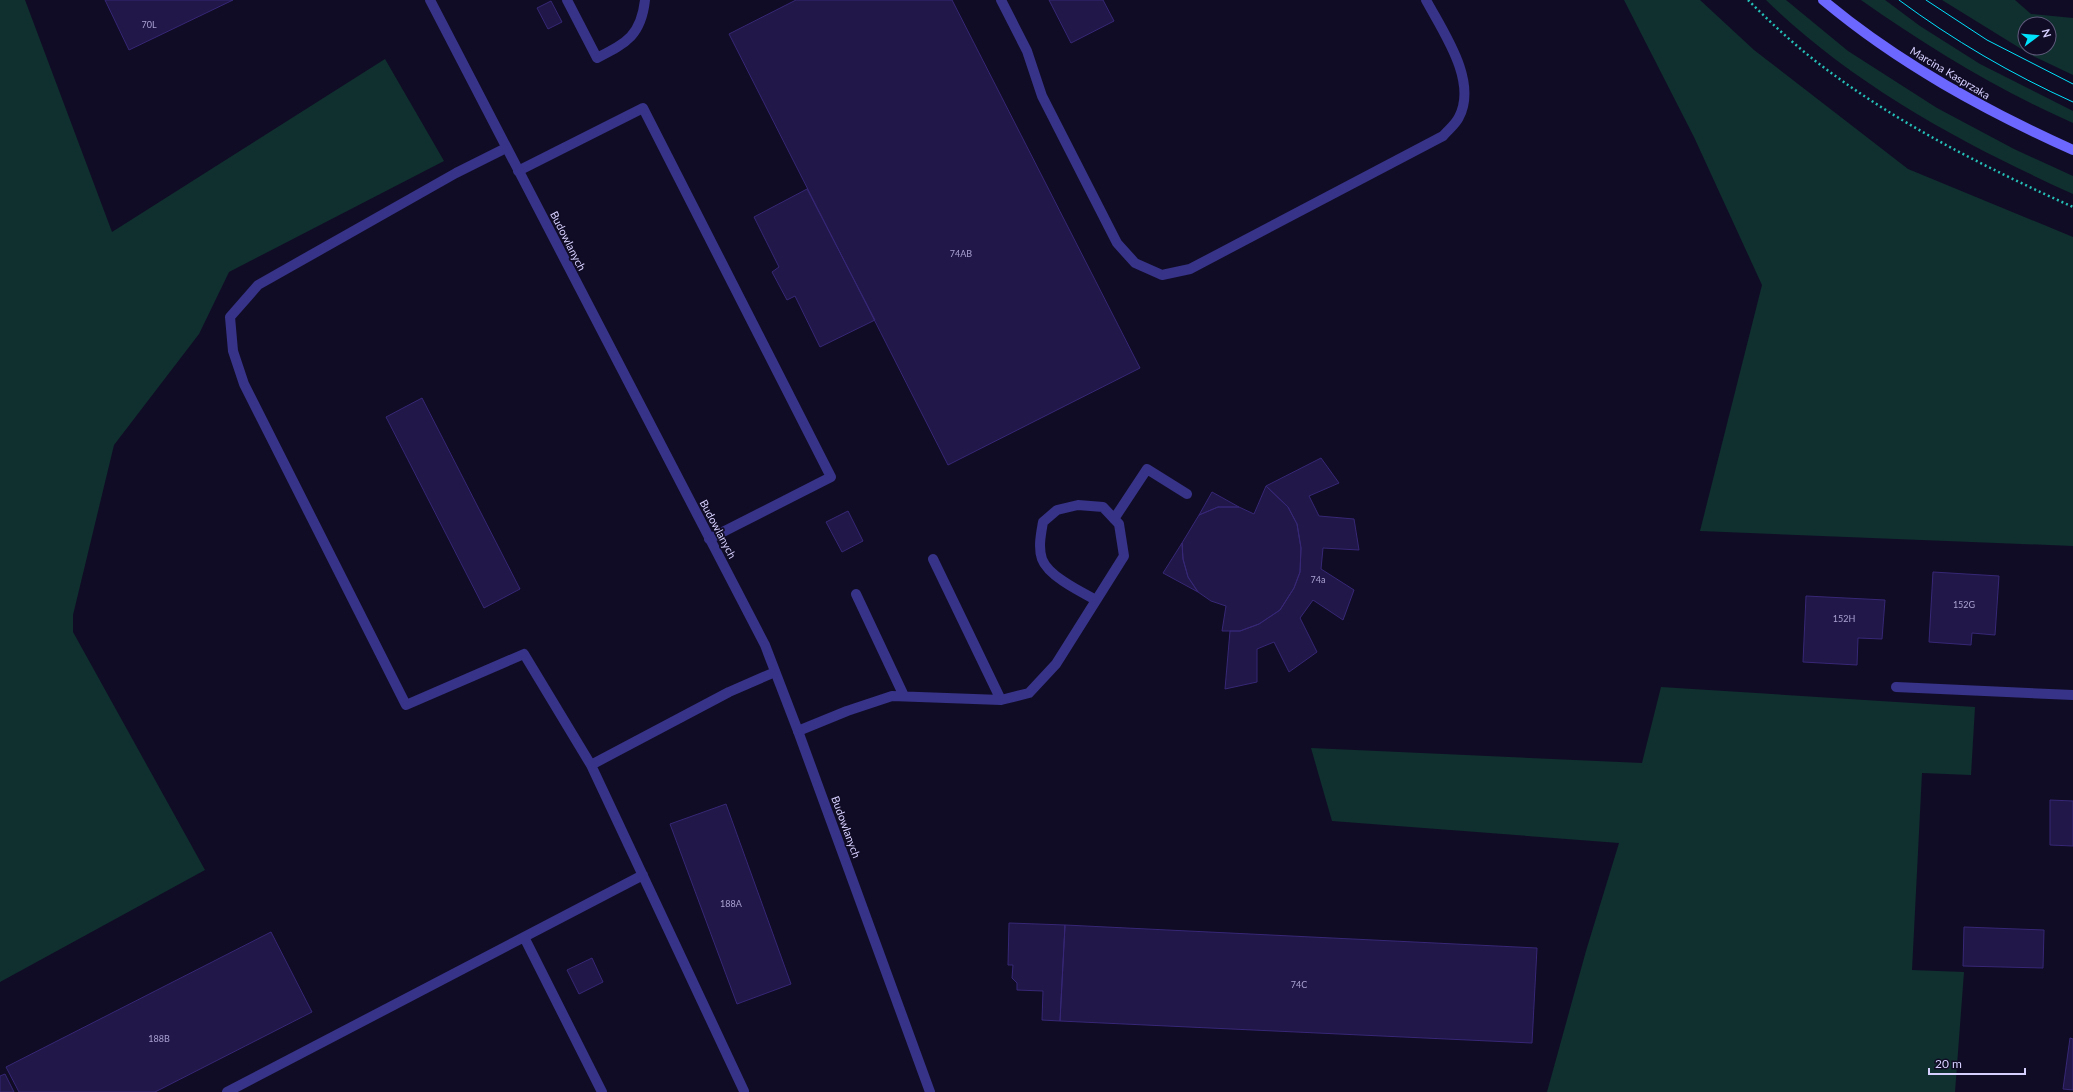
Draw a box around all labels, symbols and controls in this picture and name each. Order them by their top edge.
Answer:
north arrow [2017,16,2057,56]
house number: 70L [141,19,157,30]
text: N [2040,27,2055,39]
street label: Marcina Kasprzaka [1908,44,1993,102]
street label: Budowlanych [548,209,589,273]
house number: 74AB [950,248,972,259]
street label: Budowlanych [697,497,739,561]
house number: 74a [1311,574,1325,585]
house number: 152G [1953,599,1976,610]
house number: 152H [1833,613,1855,624]
street label: Budowlanych [829,794,864,860]
house number: 188A [720,898,743,909]
house number: 74C [1291,979,1307,990]
house number: 188B [148,1033,170,1044]
scale bar [1929,1050,2025,1076]
text: 20 m [1935,1056,1962,1071]

